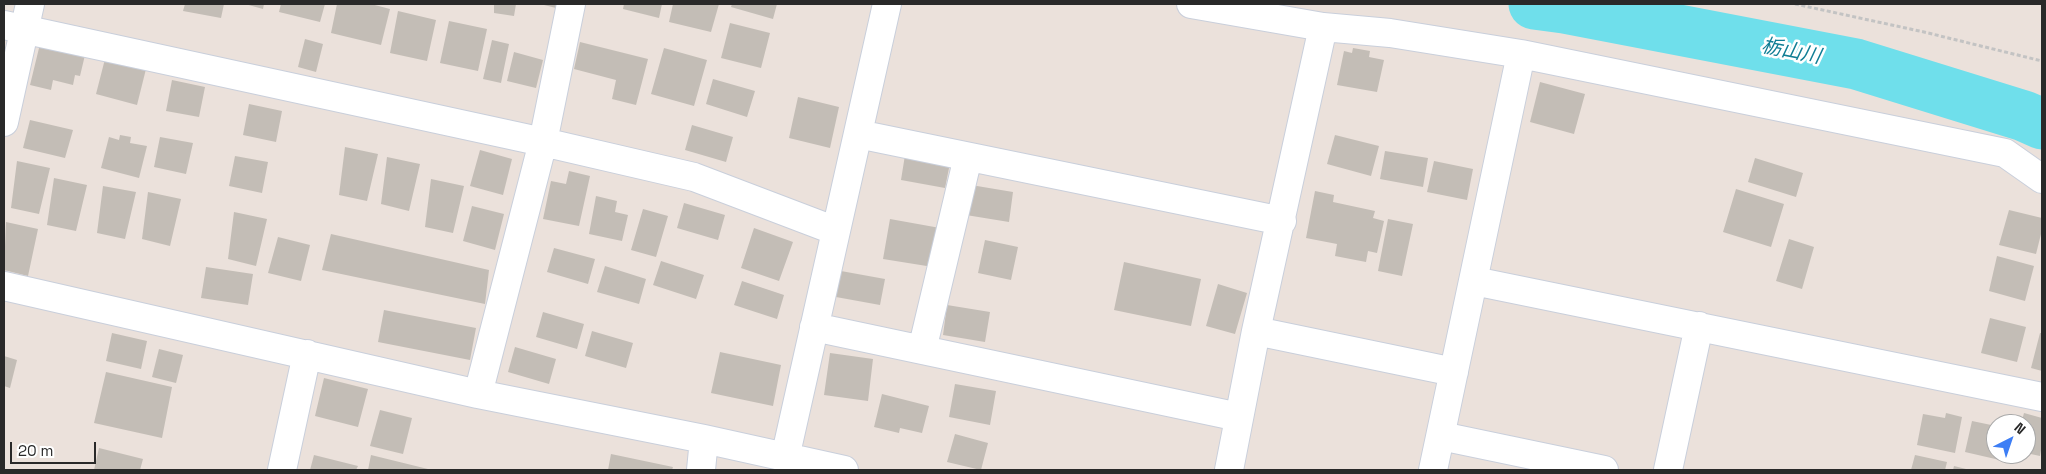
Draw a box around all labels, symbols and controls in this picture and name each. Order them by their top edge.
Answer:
water label: 栃山川 [1759,34,1823,70]
north arrow [1986,414,2036,464]
text: N [2011,419,2030,438]
scale bar [12,432,99,464]
text: 20 m [18,441,53,460]

